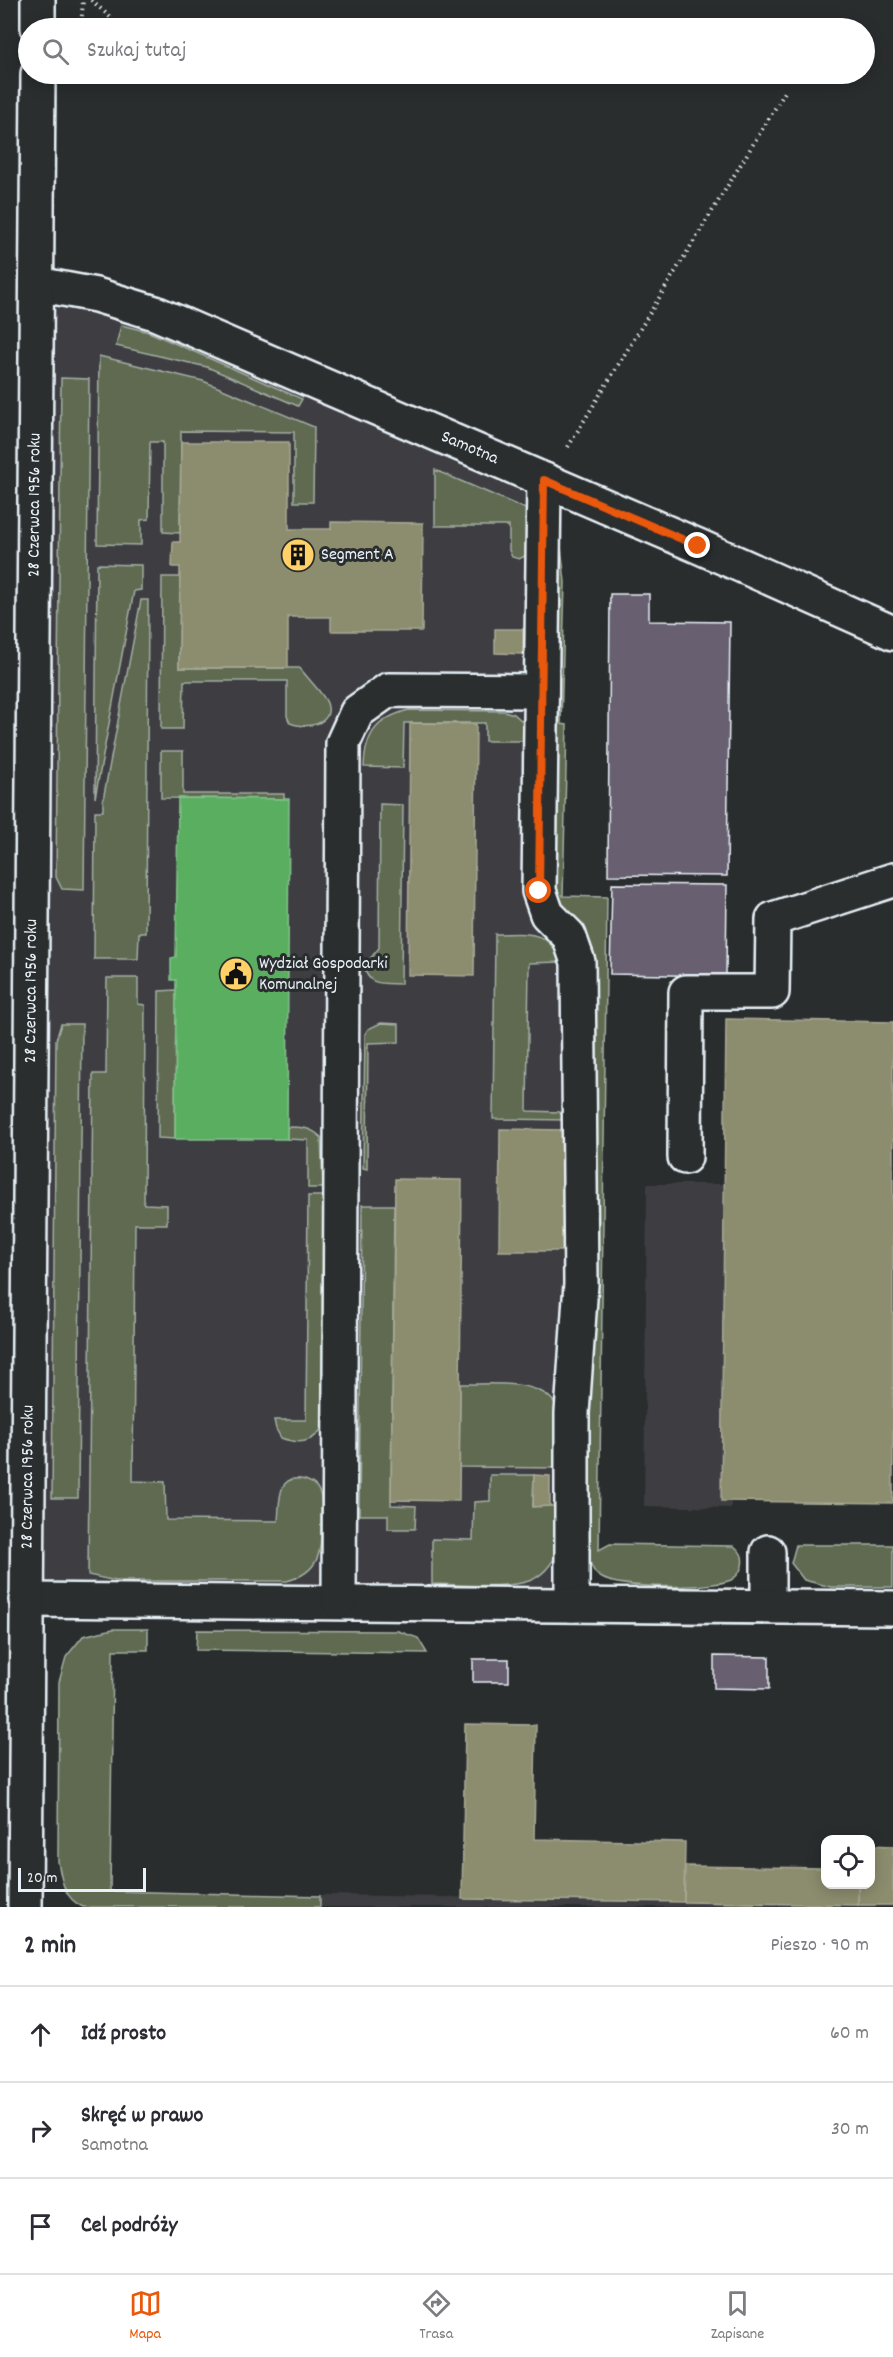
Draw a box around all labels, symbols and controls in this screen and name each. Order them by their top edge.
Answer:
search box [18,18,875,84]
icon: search [39,35,72,68]
text: Szukaj tutaj [87,36,186,67]
street label: Samotna [437,425,503,472]
street label: 28 Czerwca 1956 roku [22,433,48,577]
route end [684,532,710,558]
building icon: Segment A [280,537,316,573]
place label: Segment A [321,543,394,568]
route start [525,877,551,903]
street label: 28 Czerwca 1956 roku [18,919,45,1063]
place label: Wydział Gospodarki Komunalnej [259,952,388,998]
public building icon: Wydział Gospodarki Komunalnej [218,956,254,992]
street label: 28 Czerwca 1956 roku [15,1405,41,1549]
map controls [821,1835,875,1889]
button: locate [821,1835,875,1889]
scale bar [18,1865,146,1892]
text: 20 m [27,1867,57,1890]
text: 2 min [24,1928,76,1965]
text: Pieszo · 90 m [770,1932,869,1960]
icon: ahead [24,2018,57,2051]
text: Idź prosto [81,2019,166,2050]
text: 60 m [830,2020,869,2048]
text: Skręć w prawo [81,2101,203,2132]
icon: right [24,2114,57,2147]
text: 30 m [831,2116,869,2144]
text: Samotna [81,2132,148,2160]
icon: arrive [24,2210,57,2243]
text: Cel podróży [81,2211,177,2242]
tab: Mapa [129,2287,162,2346]
tab: Trasa [419,2287,453,2346]
tab: Zapisane [711,2287,764,2346]

